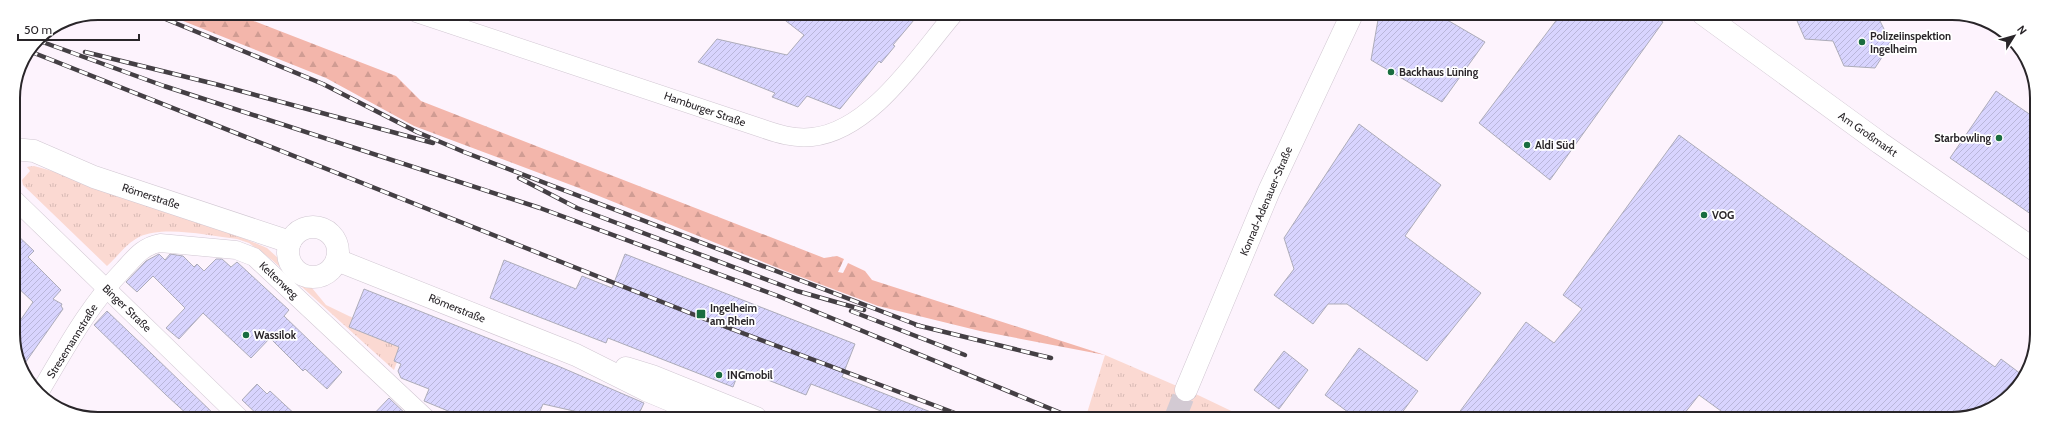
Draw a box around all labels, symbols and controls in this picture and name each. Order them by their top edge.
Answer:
scale bar [18,16,139,42]
north arrow [1994,16,2034,56]
text: 50 m [24,22,52,37]
text: N [2014,23,2030,37]
place label: Polizeiinspektion Ingelheim [1870,29,1951,56]
marker: Polizeiinspektion Ingelheim [1857,37,1867,47]
place label: Backhaus Lüning [1399,65,1479,79]
marker: Backhaus Lüning [1386,67,1396,77]
street label: Hamburger Straße [662,88,748,130]
street label: Am Großmarkt [1836,109,1900,160]
place label: Starbowling [1934,131,1991,145]
marker: Starbowling [1994,133,2004,143]
place label: Aldi Süd [1535,138,1575,152]
marker: Aldi Süd [1522,140,1532,150]
street label: Konrad-Adenauer-Straße [1237,144,1295,258]
street label: Römerstraße [120,180,182,212]
place label: VOG [1712,208,1734,222]
marker: VOG [1699,210,1709,220]
street label: Keltenweg [257,258,302,302]
street label: Binger Straße [100,281,155,335]
street label: Römerstraße [427,290,488,326]
street label: Stresemannstraße [43,301,101,381]
place label: Ingelheim am Rhein [710,301,757,328]
marker: Ingelheim am Rhein [695,308,707,320]
place label: Wassilok [254,328,297,342]
marker: Wassilok [241,330,251,340]
place label: INGmobil [727,368,773,382]
marker: INGmobil [714,370,724,380]

